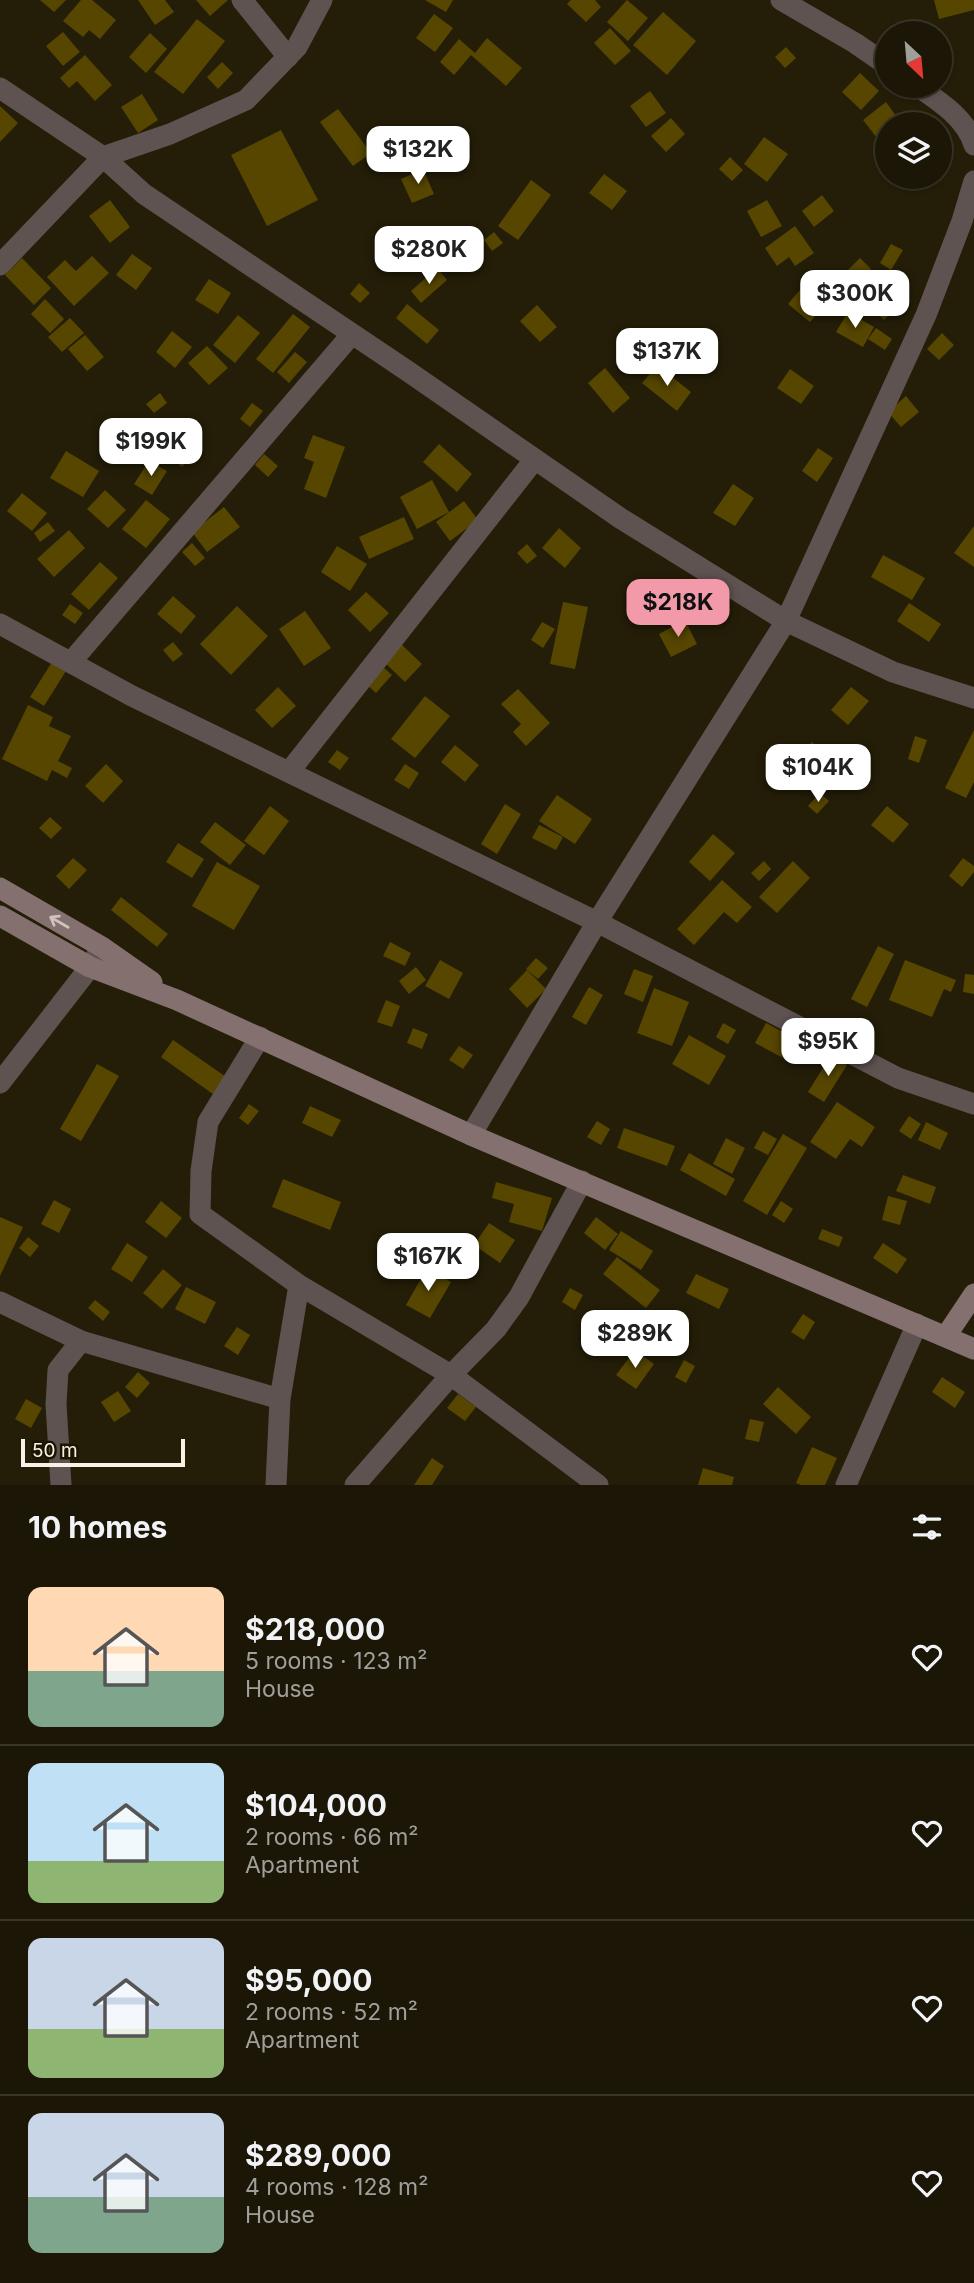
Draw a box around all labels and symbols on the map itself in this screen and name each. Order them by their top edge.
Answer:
north arrow [875,21,952,98]
pin: $132K [369,127,467,186]
pin: $280K [380,226,478,286]
pin: $300K [806,270,904,330]
pin: $137K [618,328,716,388]
pin: $199K [102,419,200,478]
pin: $218K [629,580,727,639]
pin: $104K [769,744,867,804]
one-way arrow [49,915,69,929]
pin: $95K [787,1018,869,1078]
pin: $167K [379,1234,477,1293]
pin: $289K [586,1310,684,1370]
scale bar [21,1436,186,1468]

